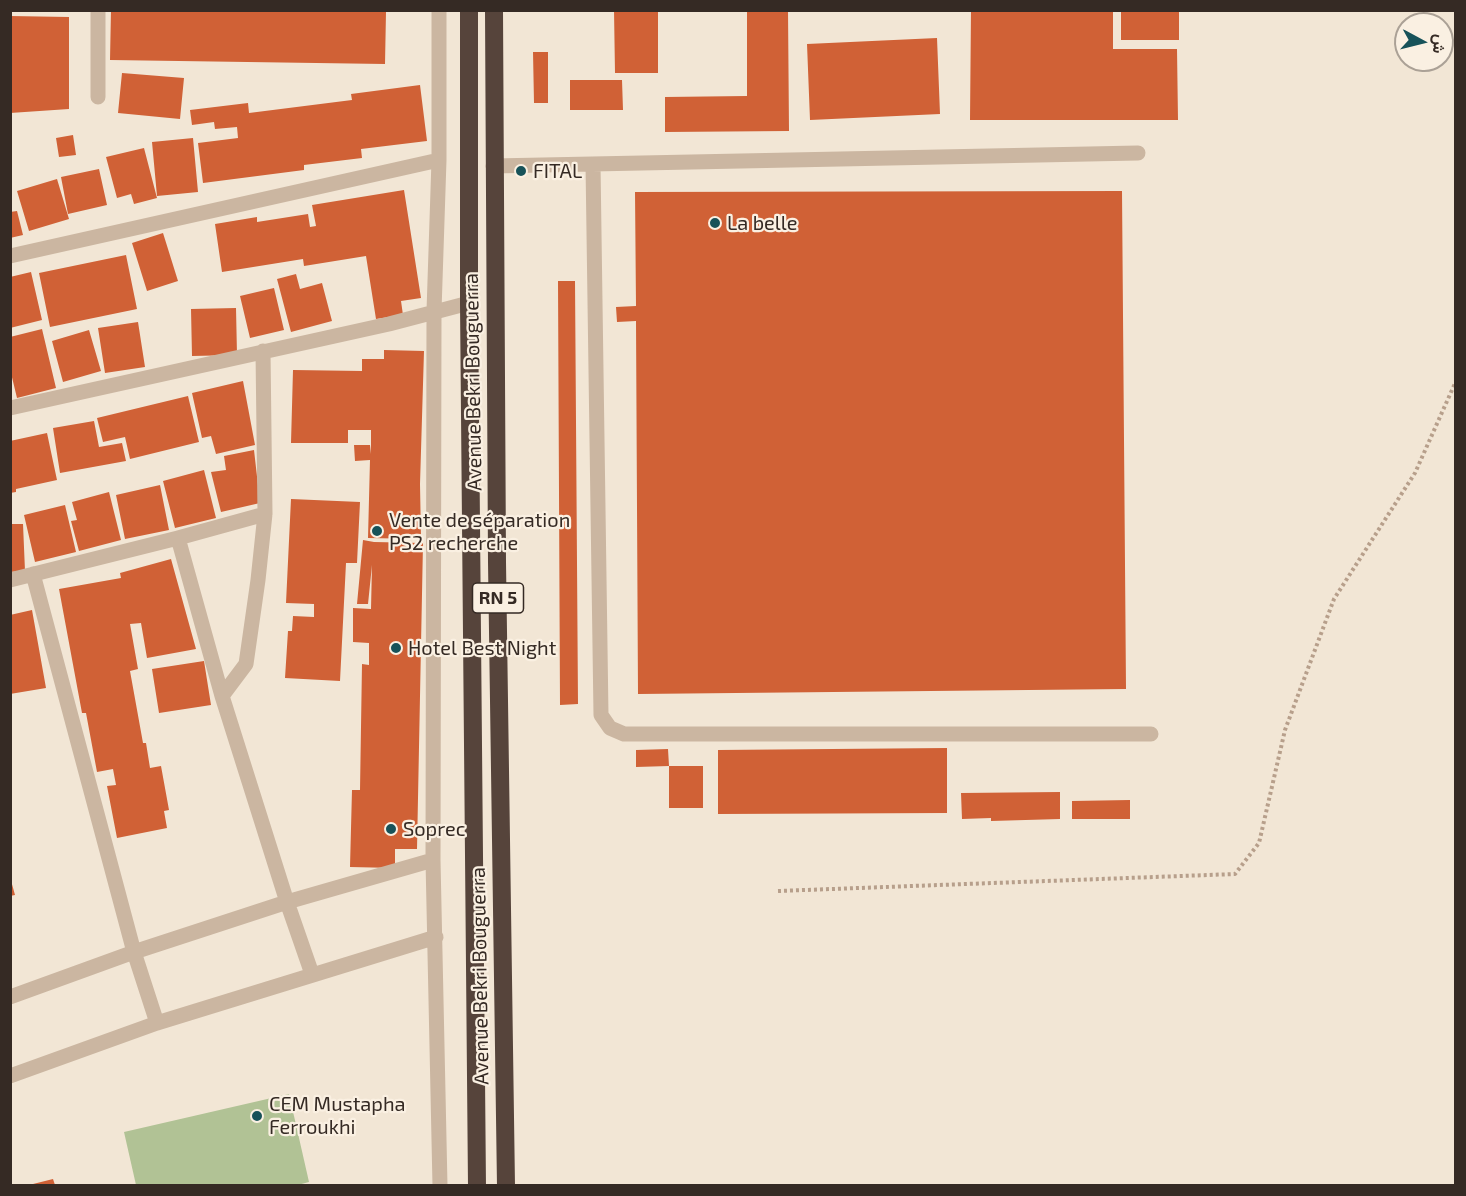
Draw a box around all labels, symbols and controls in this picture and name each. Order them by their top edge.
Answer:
north arrow [1394,12,1454,72]
text: ش [1430,33,1451,55]
place label: FITAL [533,159,582,183]
marker: FITAL [514,164,528,178]
place label: La belle [727,211,797,235]
marker: La belle [708,216,722,230]
street label: Avenue Bekri Bouguerra [459,273,487,491]
place label: Vente de séparation PS2 recherche [389,508,570,555]
marker: Vente de séparation PS2 recherche [370,524,384,538]
road number: RN 5 [472,583,524,613]
place label: Hotel Best Night [408,636,556,660]
marker: Hotel Best Night [389,641,403,655]
place label: Soprec [403,817,465,841]
marker: Soprec [384,822,398,836]
street label: Avenue Bekri Bouguerra [466,867,494,1085]
place label: CEM Mustapha Ferroukhi [269,1092,405,1139]
marker: CEM Mustapha Ferroukhi [250,1109,264,1123]

